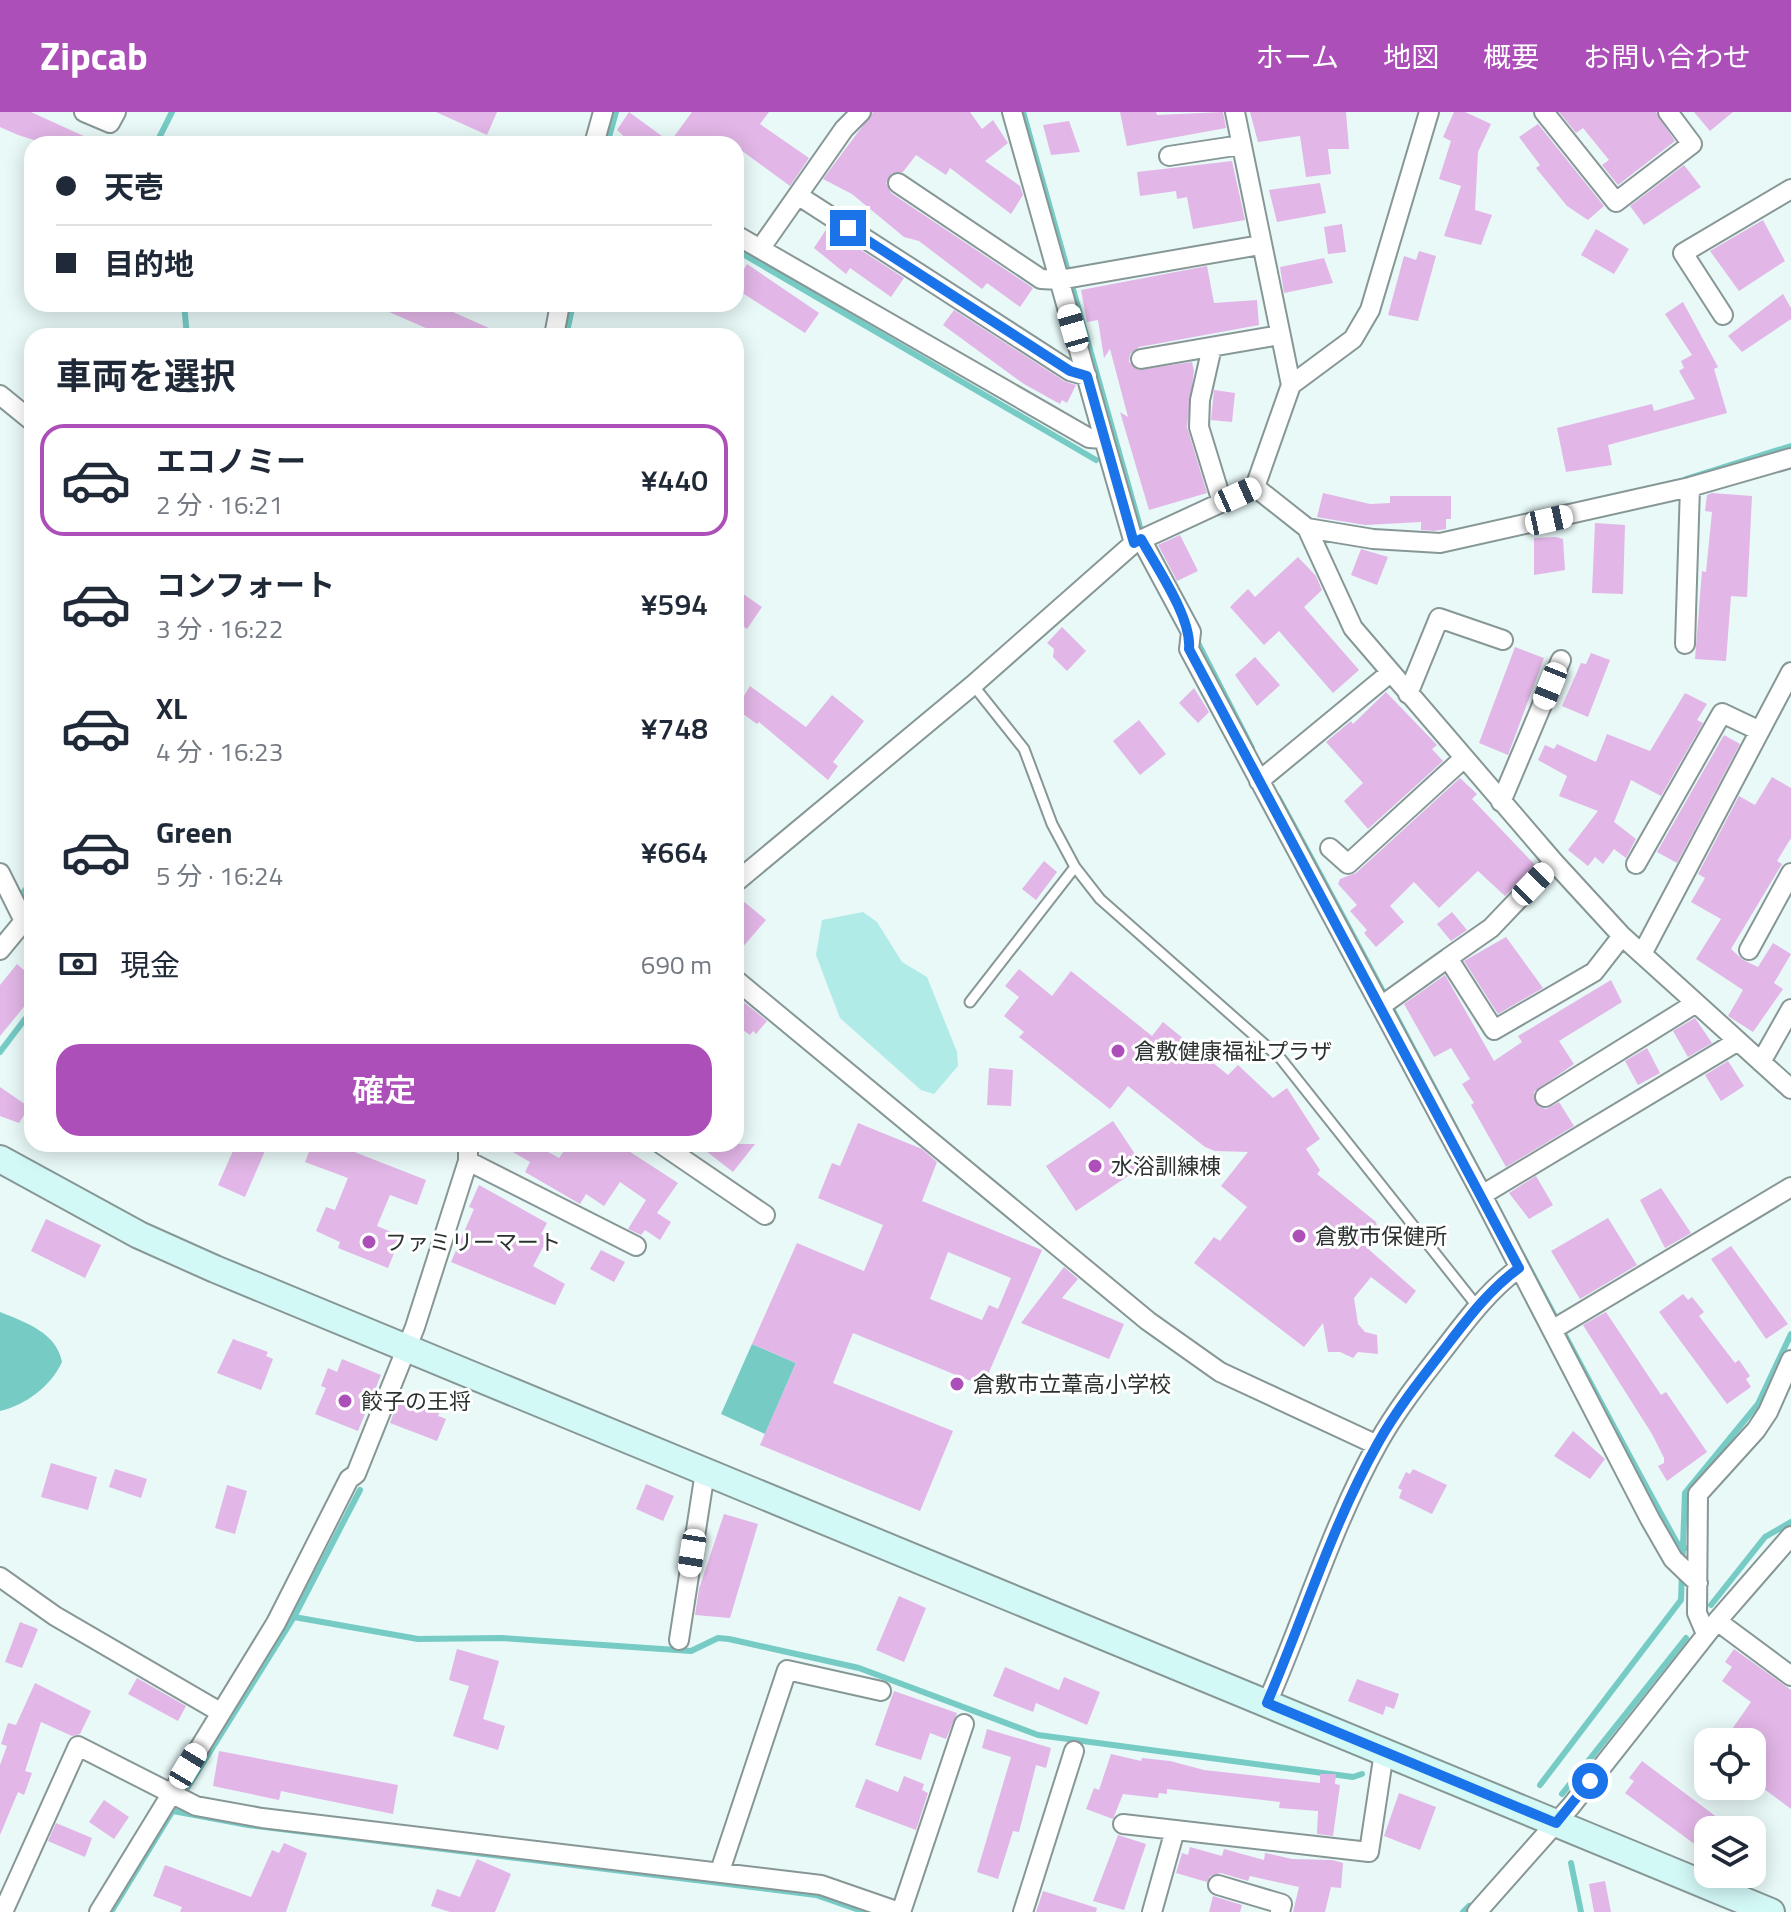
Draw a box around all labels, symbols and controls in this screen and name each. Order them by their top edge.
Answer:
text: Zipcab [40,27,148,85]
text: ホーム [1256,35,1339,78]
text: 地図 [1383,35,1439,78]
text: 概要 [1483,35,1539,78]
text: お問い合わせ [1583,35,1751,78]
text: 天壱 [104,164,164,210]
route end [830,210,866,246]
text: 目的地 [104,241,194,287]
car [1055,302,1091,354]
text: 車両を選択 [56,348,236,403]
text: エコノミー [156,438,306,484]
icon: car [60,444,132,516]
text: ¥440 [641,457,708,503]
car [1211,474,1265,516]
text: 2 分 · 16:21 [156,485,283,524]
car [1523,503,1575,537]
text: コンフォート [156,562,335,608]
icon: car [60,568,132,640]
text: ¥594 [641,581,708,627]
text: 3 分 · 16:22 [156,609,283,648]
car [1530,659,1570,713]
text: XL [156,685,187,731]
icon: car [60,692,132,764]
text: ¥748 [641,705,708,751]
text: 4 分 · 16:23 [156,732,283,771]
text: Green [156,809,233,855]
icon: car [60,816,132,888]
text: ¥664 [641,829,708,875]
text: 5 分 · 16:24 [156,856,283,895]
car [1508,858,1558,910]
icon: cash [56,942,100,986]
text: 現金 [120,942,180,988]
text: 690 m [641,945,712,984]
place label: 倉敷健康福祉プラザ [1134,1034,1332,1068]
marker: 倉敷健康福祉プラザ [1109,1042,1127,1060]
button: 確定 [56,1044,712,1136]
place label: 水浴訓練棟 [1111,1149,1221,1183]
marker: 水浴訓練棟 [1086,1157,1104,1175]
place label: 倉敷市保健所 [1315,1219,1447,1253]
place label: ファミリーマート [385,1225,561,1259]
marker: 倉敷市保健所 [1290,1227,1308,1245]
marker: ファミリーマート [360,1233,378,1251]
place label: 倉敷市立葦高小学校 [973,1367,1171,1401]
marker: 倉敷市立葦高小学校 [948,1375,966,1393]
place label: 餃子の王将 [361,1384,471,1418]
marker: 餃子の王将 [336,1392,354,1410]
car [676,1527,708,1579]
map controls [1694,1728,1766,1888]
button: locate [1694,1728,1766,1800]
car [165,1739,211,1793]
route start [1572,1763,1608,1799]
button: layers [1694,1816,1766,1888]

